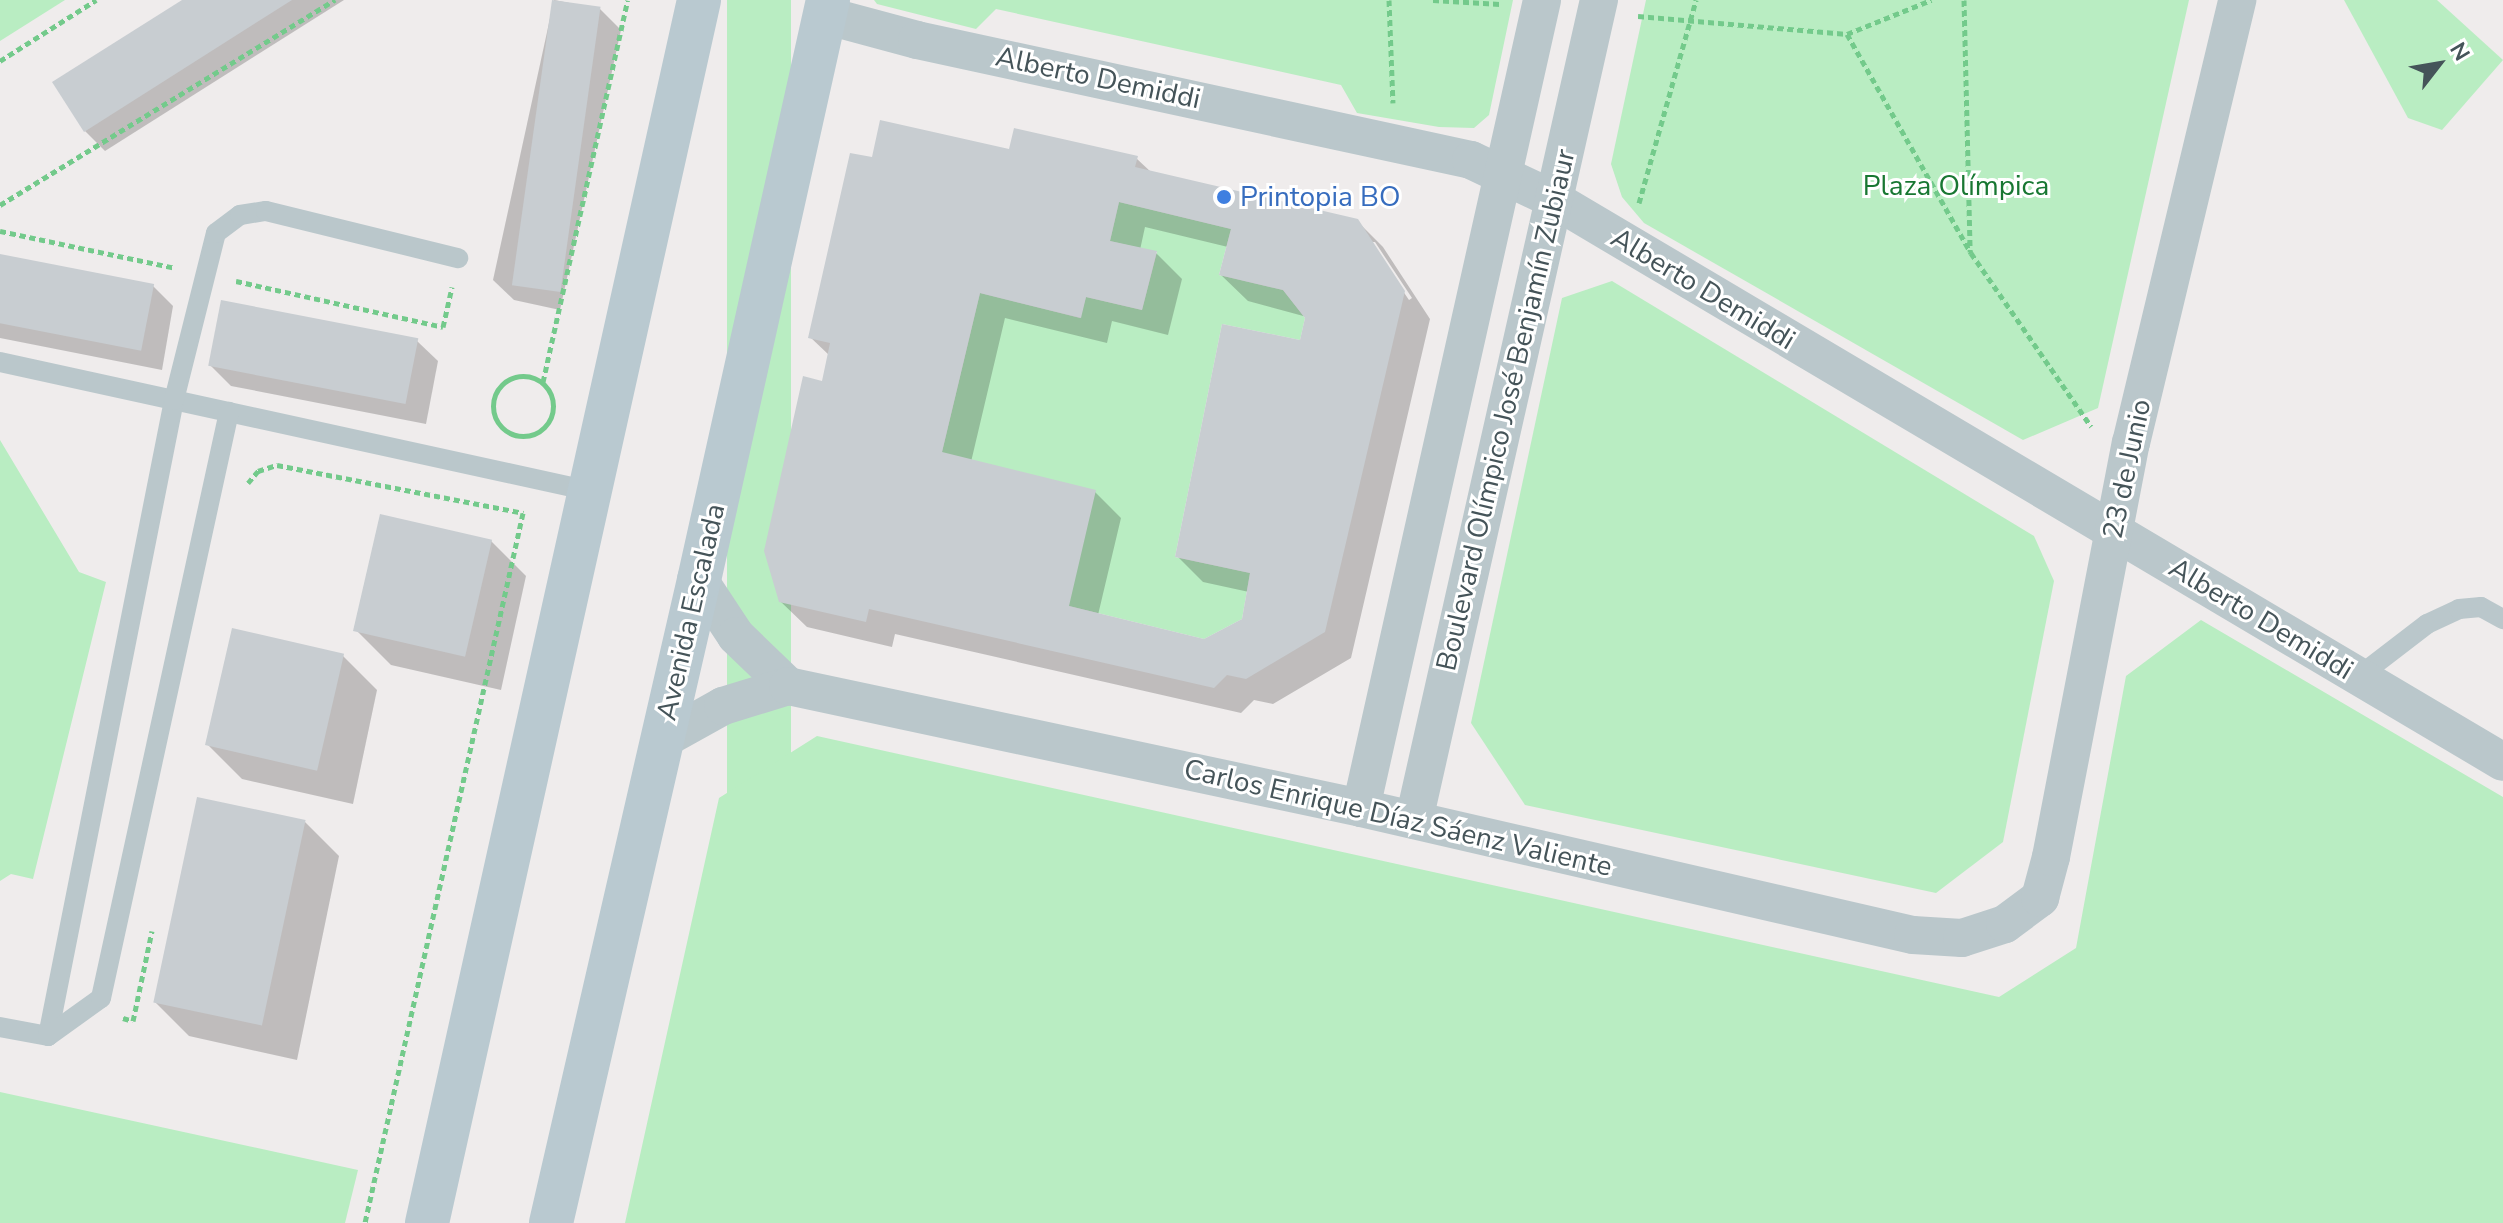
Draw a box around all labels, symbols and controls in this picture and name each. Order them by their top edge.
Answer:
north arrow [2399,24,2479,104]
text: N [2442,37,2477,66]
street label: Alberto Demiddi [993,40,1203,116]
street label: Boulevard Olímpico José Benjamín Zubiaur [1430,146,1582,674]
park label: Plaza Olímpica [1863,169,2049,203]
place label: Printopia BO [1240,180,1400,214]
marker: Printopia BO [1215,188,1233,206]
street label: Alberto Demiddi [1605,221,1801,357]
street label: 23 de Junio [2096,396,2158,542]
street label: Avenida Escalada [650,501,732,723]
street label: Alberto Demiddi [2163,551,2359,687]
street label: Carlos Enrique Díaz Sáenz Valiente [1181,752,1615,884]

